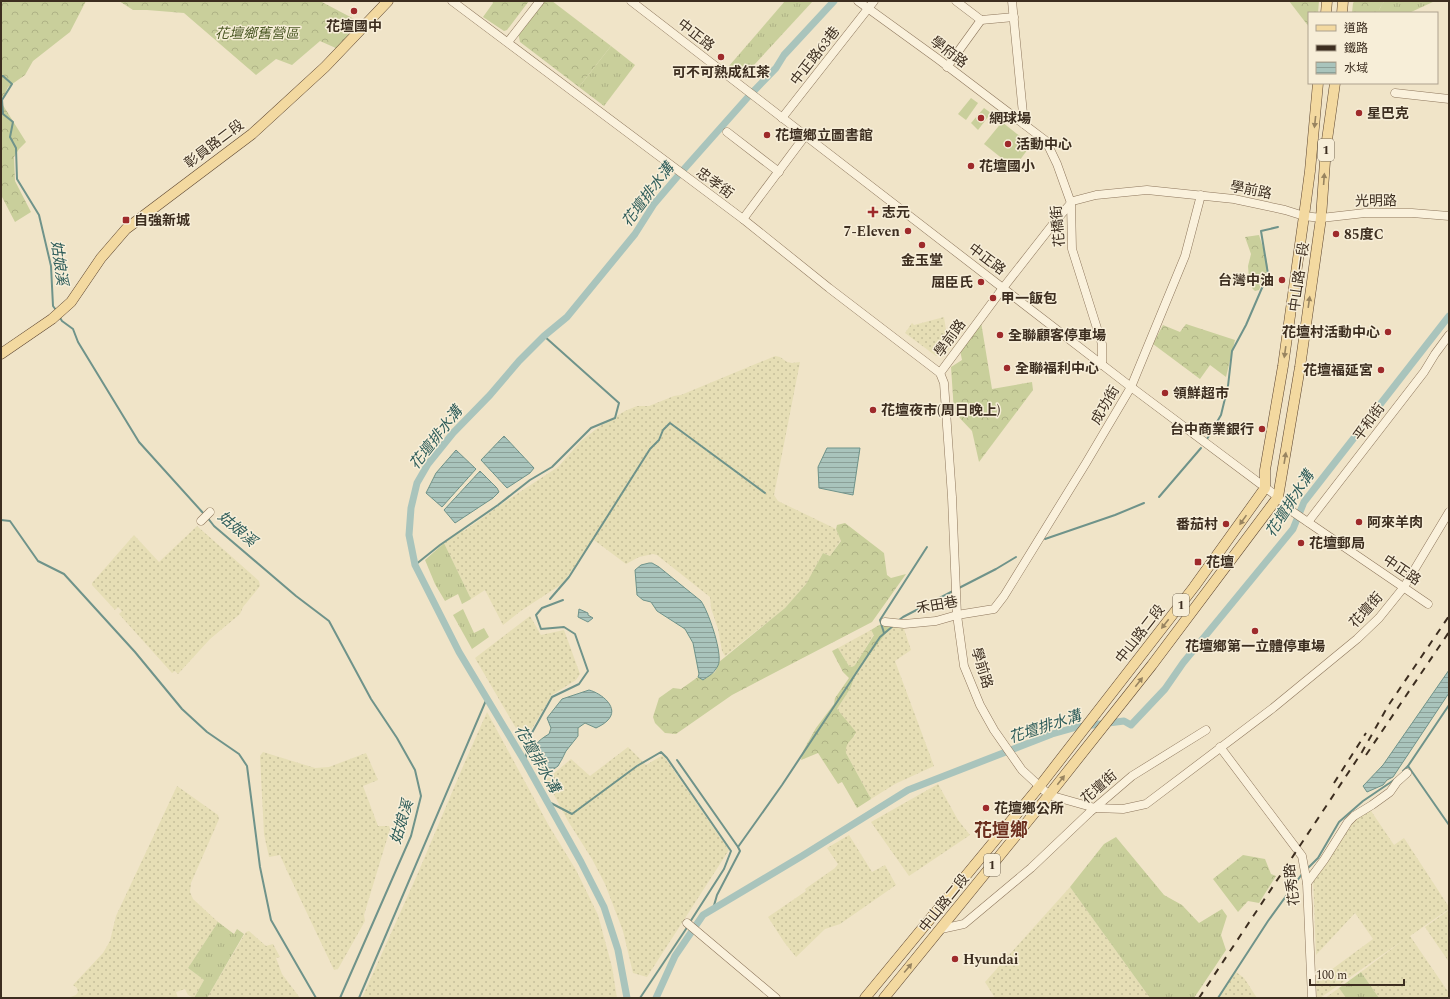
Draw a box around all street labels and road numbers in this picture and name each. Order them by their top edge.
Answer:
street label: 中正路 [673,14,719,56]
street label: 中正路63巷 [785,22,845,90]
street label: 學府路 [926,31,972,73]
street label: 彰員路二段 [180,115,248,173]
road number: 1 [1318,139,1334,161]
street label: 忠孝街 [692,162,738,204]
street label: 學前路 [1228,176,1274,204]
street label: 光明路 [1355,190,1397,212]
street label: 花橋街 [1046,204,1070,248]
street label: 中正路 [964,238,1010,280]
street label: 中山路一段 [1284,241,1314,313]
street label: 學前路 [929,315,971,361]
street label: 成功街 [1085,382,1125,428]
street label: 平和街 [1348,399,1390,445]
street label: 中正路 [1379,550,1425,590]
street label: 花壇街 [1344,587,1388,633]
street label: 禾田巷 [914,591,960,619]
road number: 1 [1173,594,1189,616]
street label: 中山路二段 [1110,600,1170,668]
street label: 學前路 [966,645,998,691]
street label: 花壇街 [1076,765,1122,809]
road number: 1 [984,854,1000,876]
street label: 花秀路 [1279,863,1305,907]
street label: 中山路二段 [914,869,974,937]

